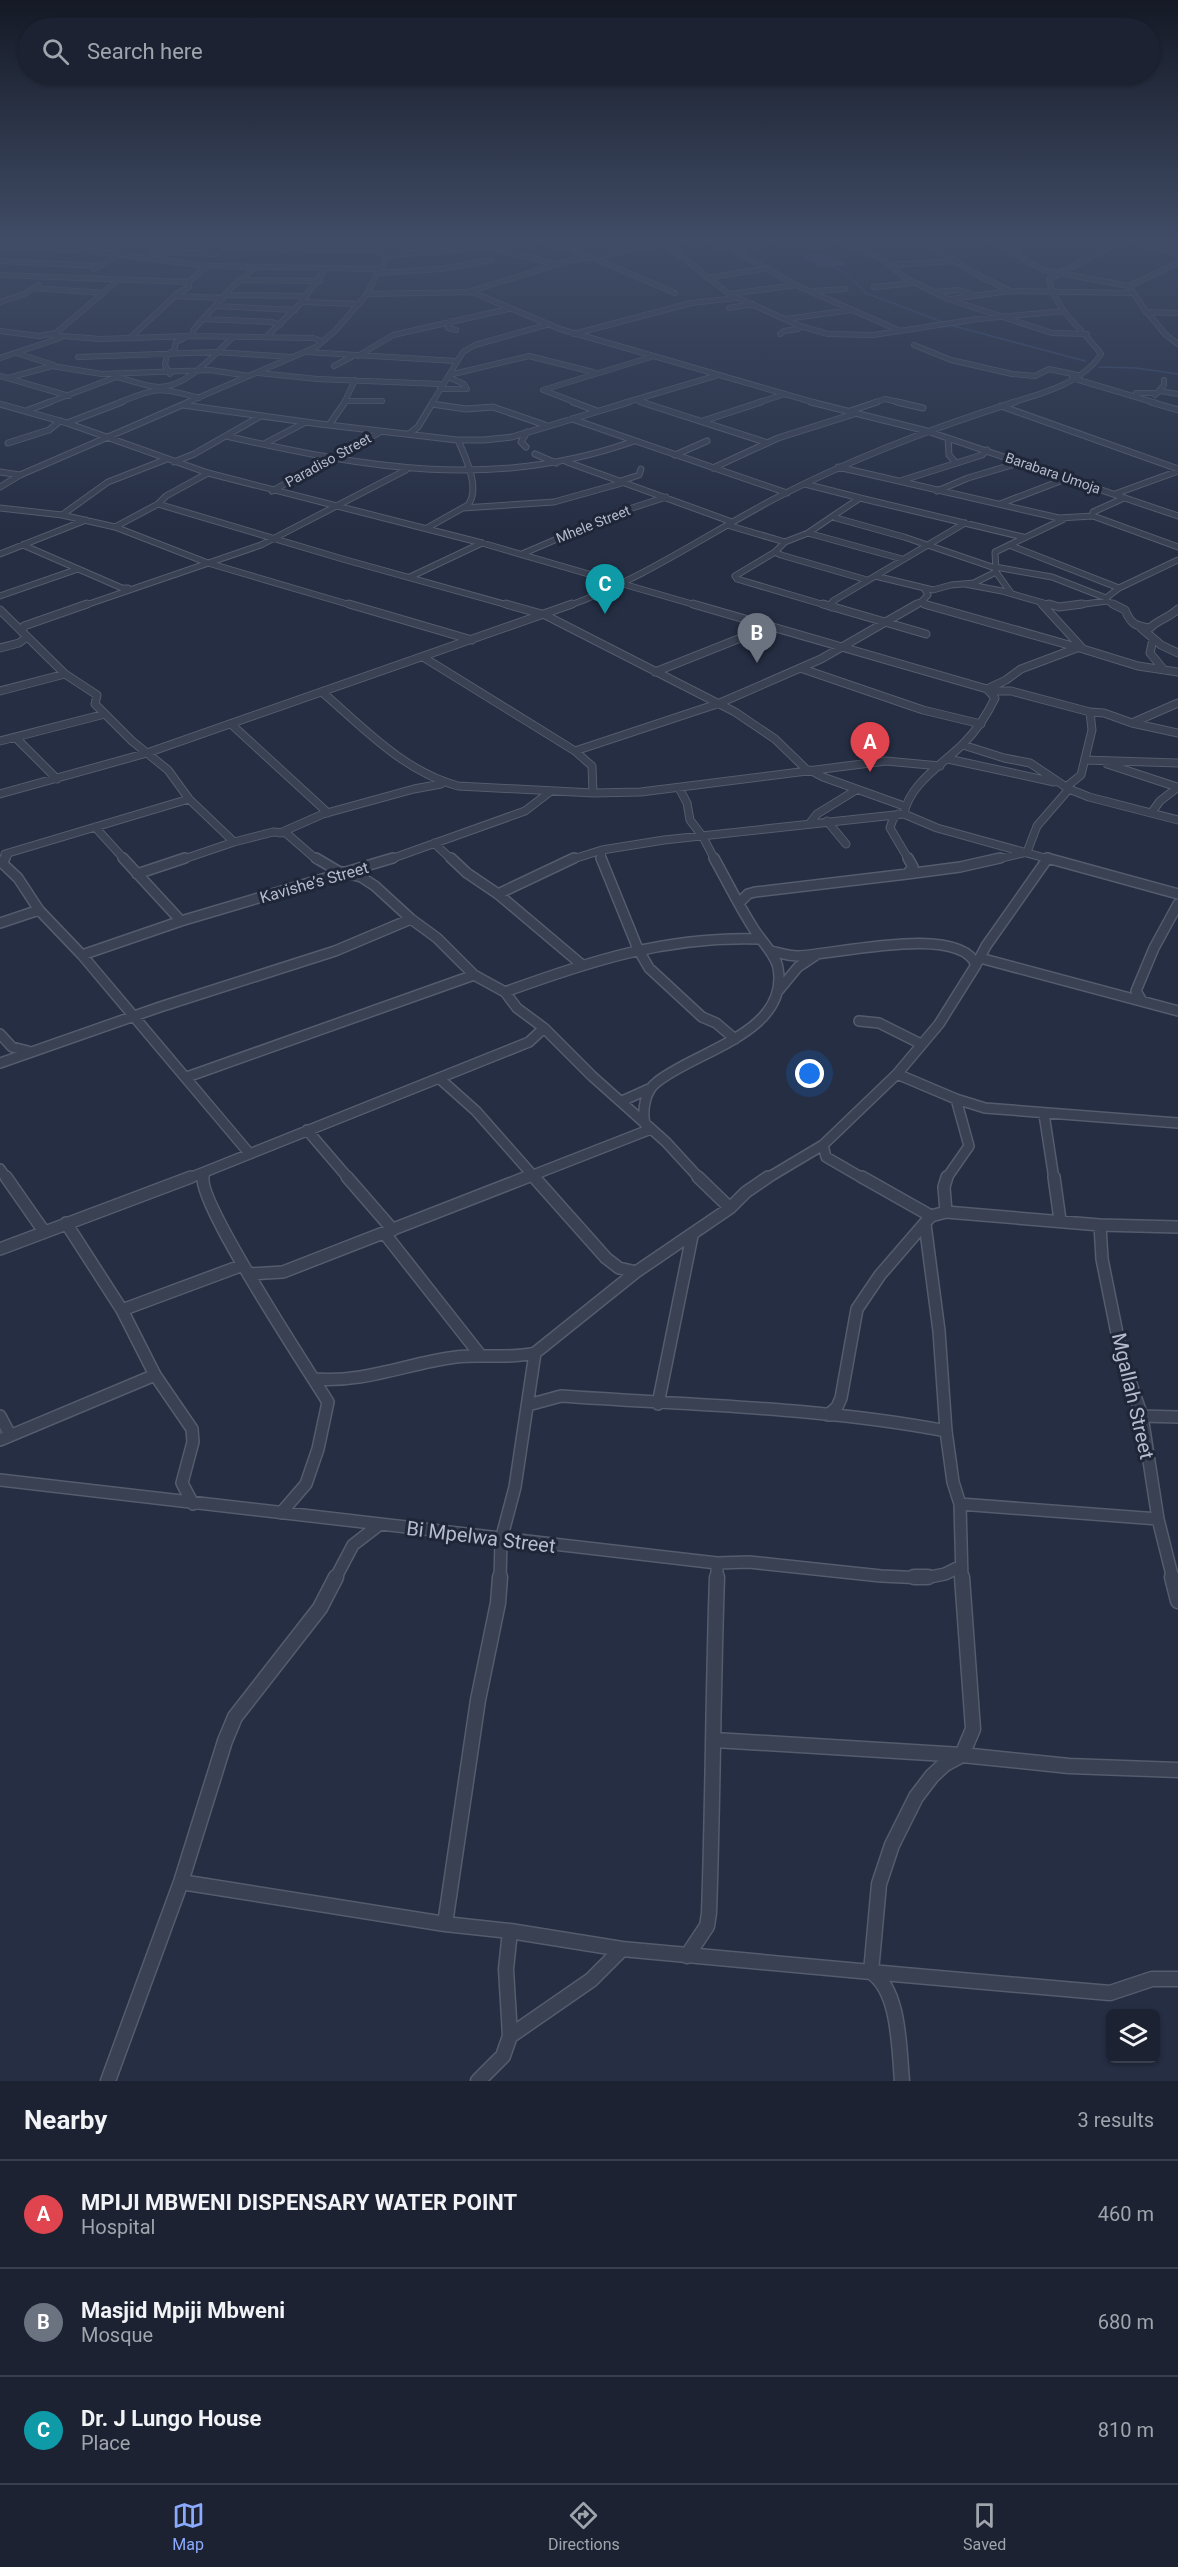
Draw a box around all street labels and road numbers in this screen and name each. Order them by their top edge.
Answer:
street label: Paradiso Street [282,430,374,490]
street label: Barabara Umoja [1003,449,1103,497]
street label: Mhele Street [554,502,633,546]
street label: Kavishe’s Street [258,858,371,907]
street label: Mgallah Street [1107,1330,1159,1462]
street label: Bi Mpelwa Street [405,1516,557,1558]

